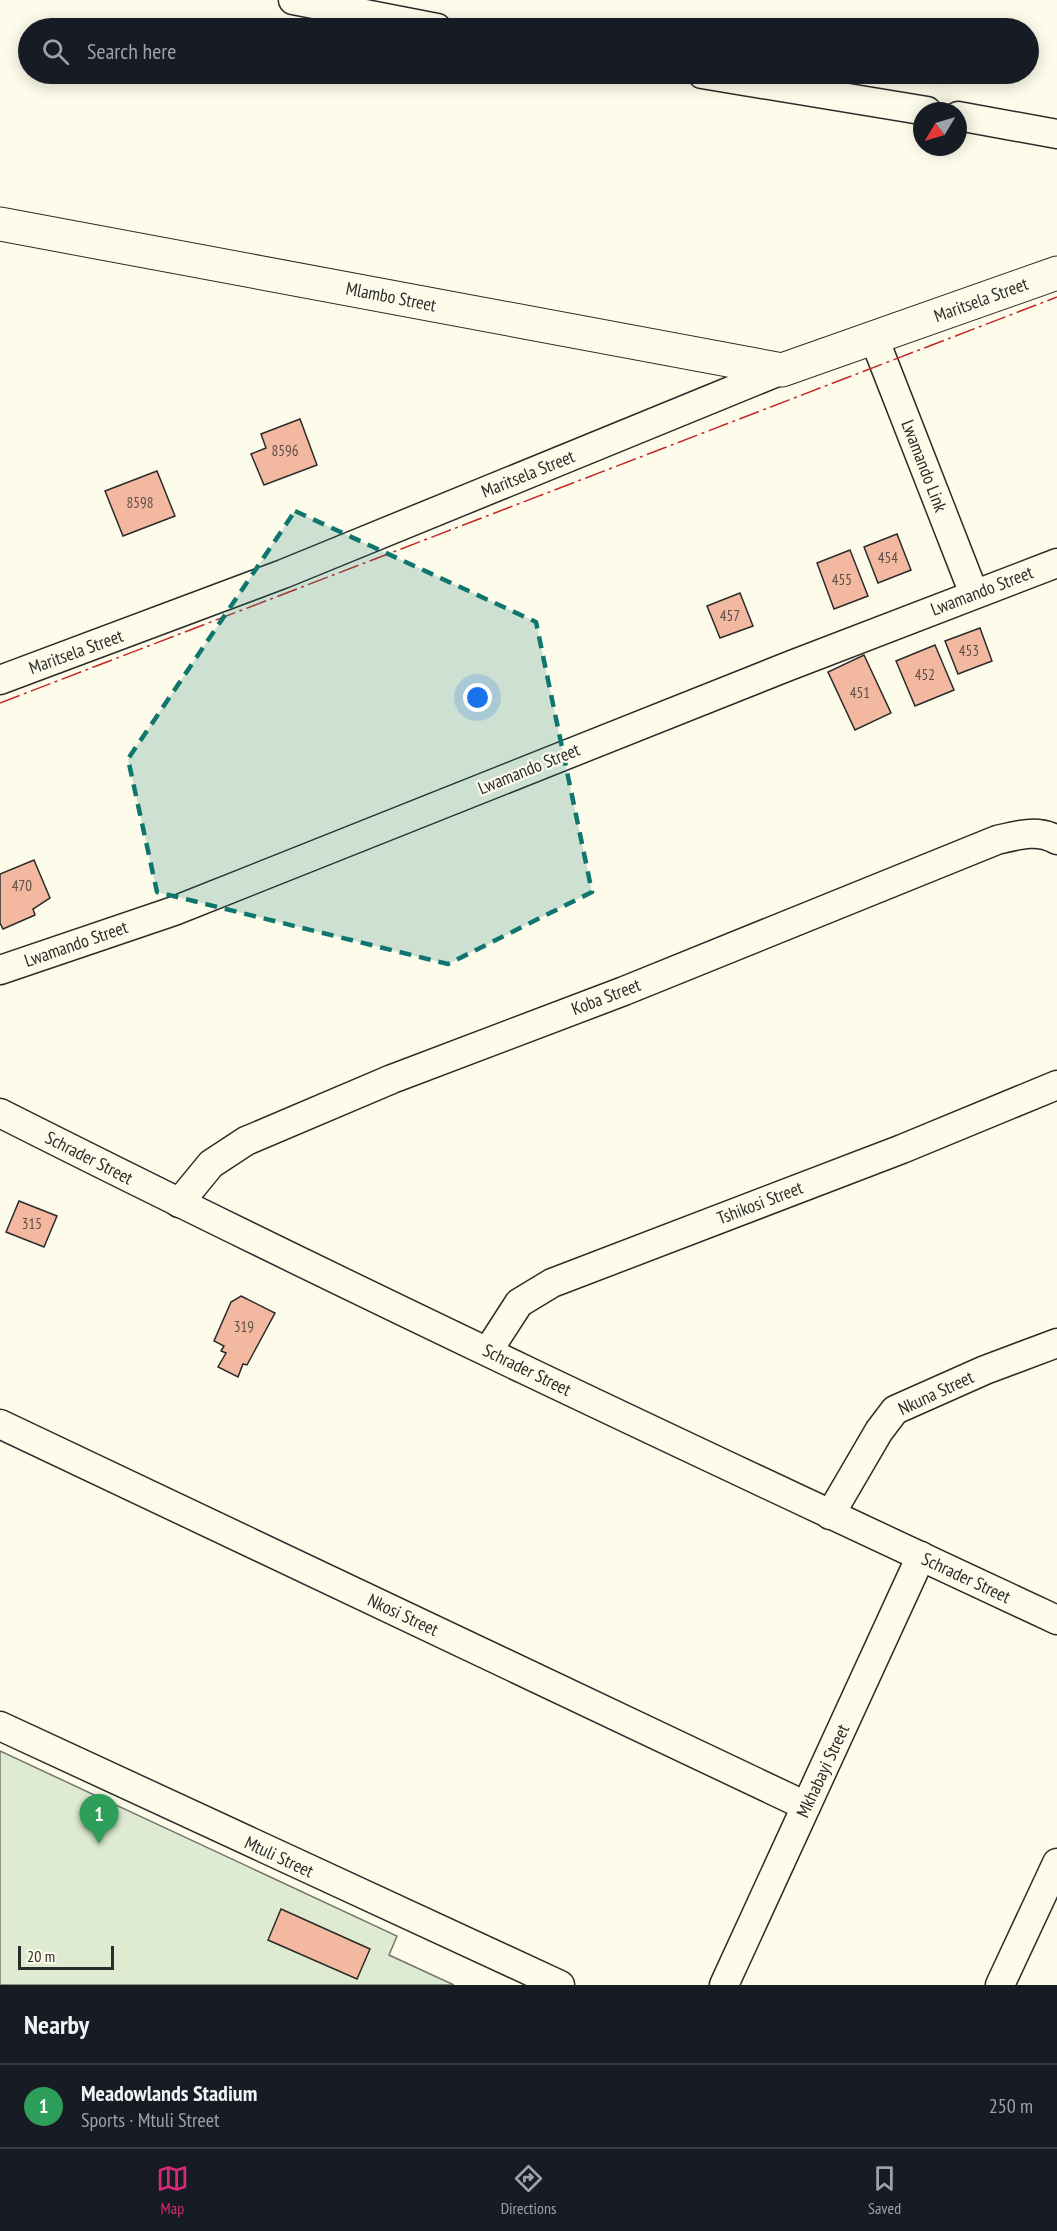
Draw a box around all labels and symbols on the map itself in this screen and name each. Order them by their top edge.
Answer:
north arrow [913,102,967,156]
street label: Maritsela Street [931,272,1031,327]
street label: Mlambo Street [344,277,438,317]
street label: Lwamando Link [896,417,953,515]
house number: 8596 [271,441,299,460]
street label: Maritsela Street [478,444,578,503]
house number: 8598 [126,493,154,512]
house number: 454 [878,548,898,567]
street label: Lwamando Street [927,560,1036,621]
house number: 455 [832,570,852,589]
house number: 457 [720,606,740,625]
street label: Maritsela Street [26,624,126,679]
house number: 453 [959,641,979,660]
house number: 452 [915,665,935,684]
your location [463,683,492,712]
house number: 451 [850,683,870,702]
street label: Lwamando Street [475,738,583,799]
house number: 470 [12,876,32,895]
street label: Lwamando Street [21,915,131,972]
street label: Koba Street [568,973,644,1020]
street label: Schrader Street [42,1126,137,1189]
street label: Tshikosi Street [714,1176,806,1229]
house number: 315 [22,1214,42,1233]
house number: 319 [234,1317,254,1336]
street label: Schrader Street [479,1338,575,1401]
street label: Nkuna Street [894,1365,977,1420]
street label: Schrader Street [918,1547,1014,1608]
street label: Nkosi Street [364,1588,442,1641]
street label: Mkhabayi Street [791,1720,854,1821]
pin: 1 [80,1794,118,1844]
street label: Mtuli Street [241,1831,317,1883]
scale bar [18,1943,114,1970]

